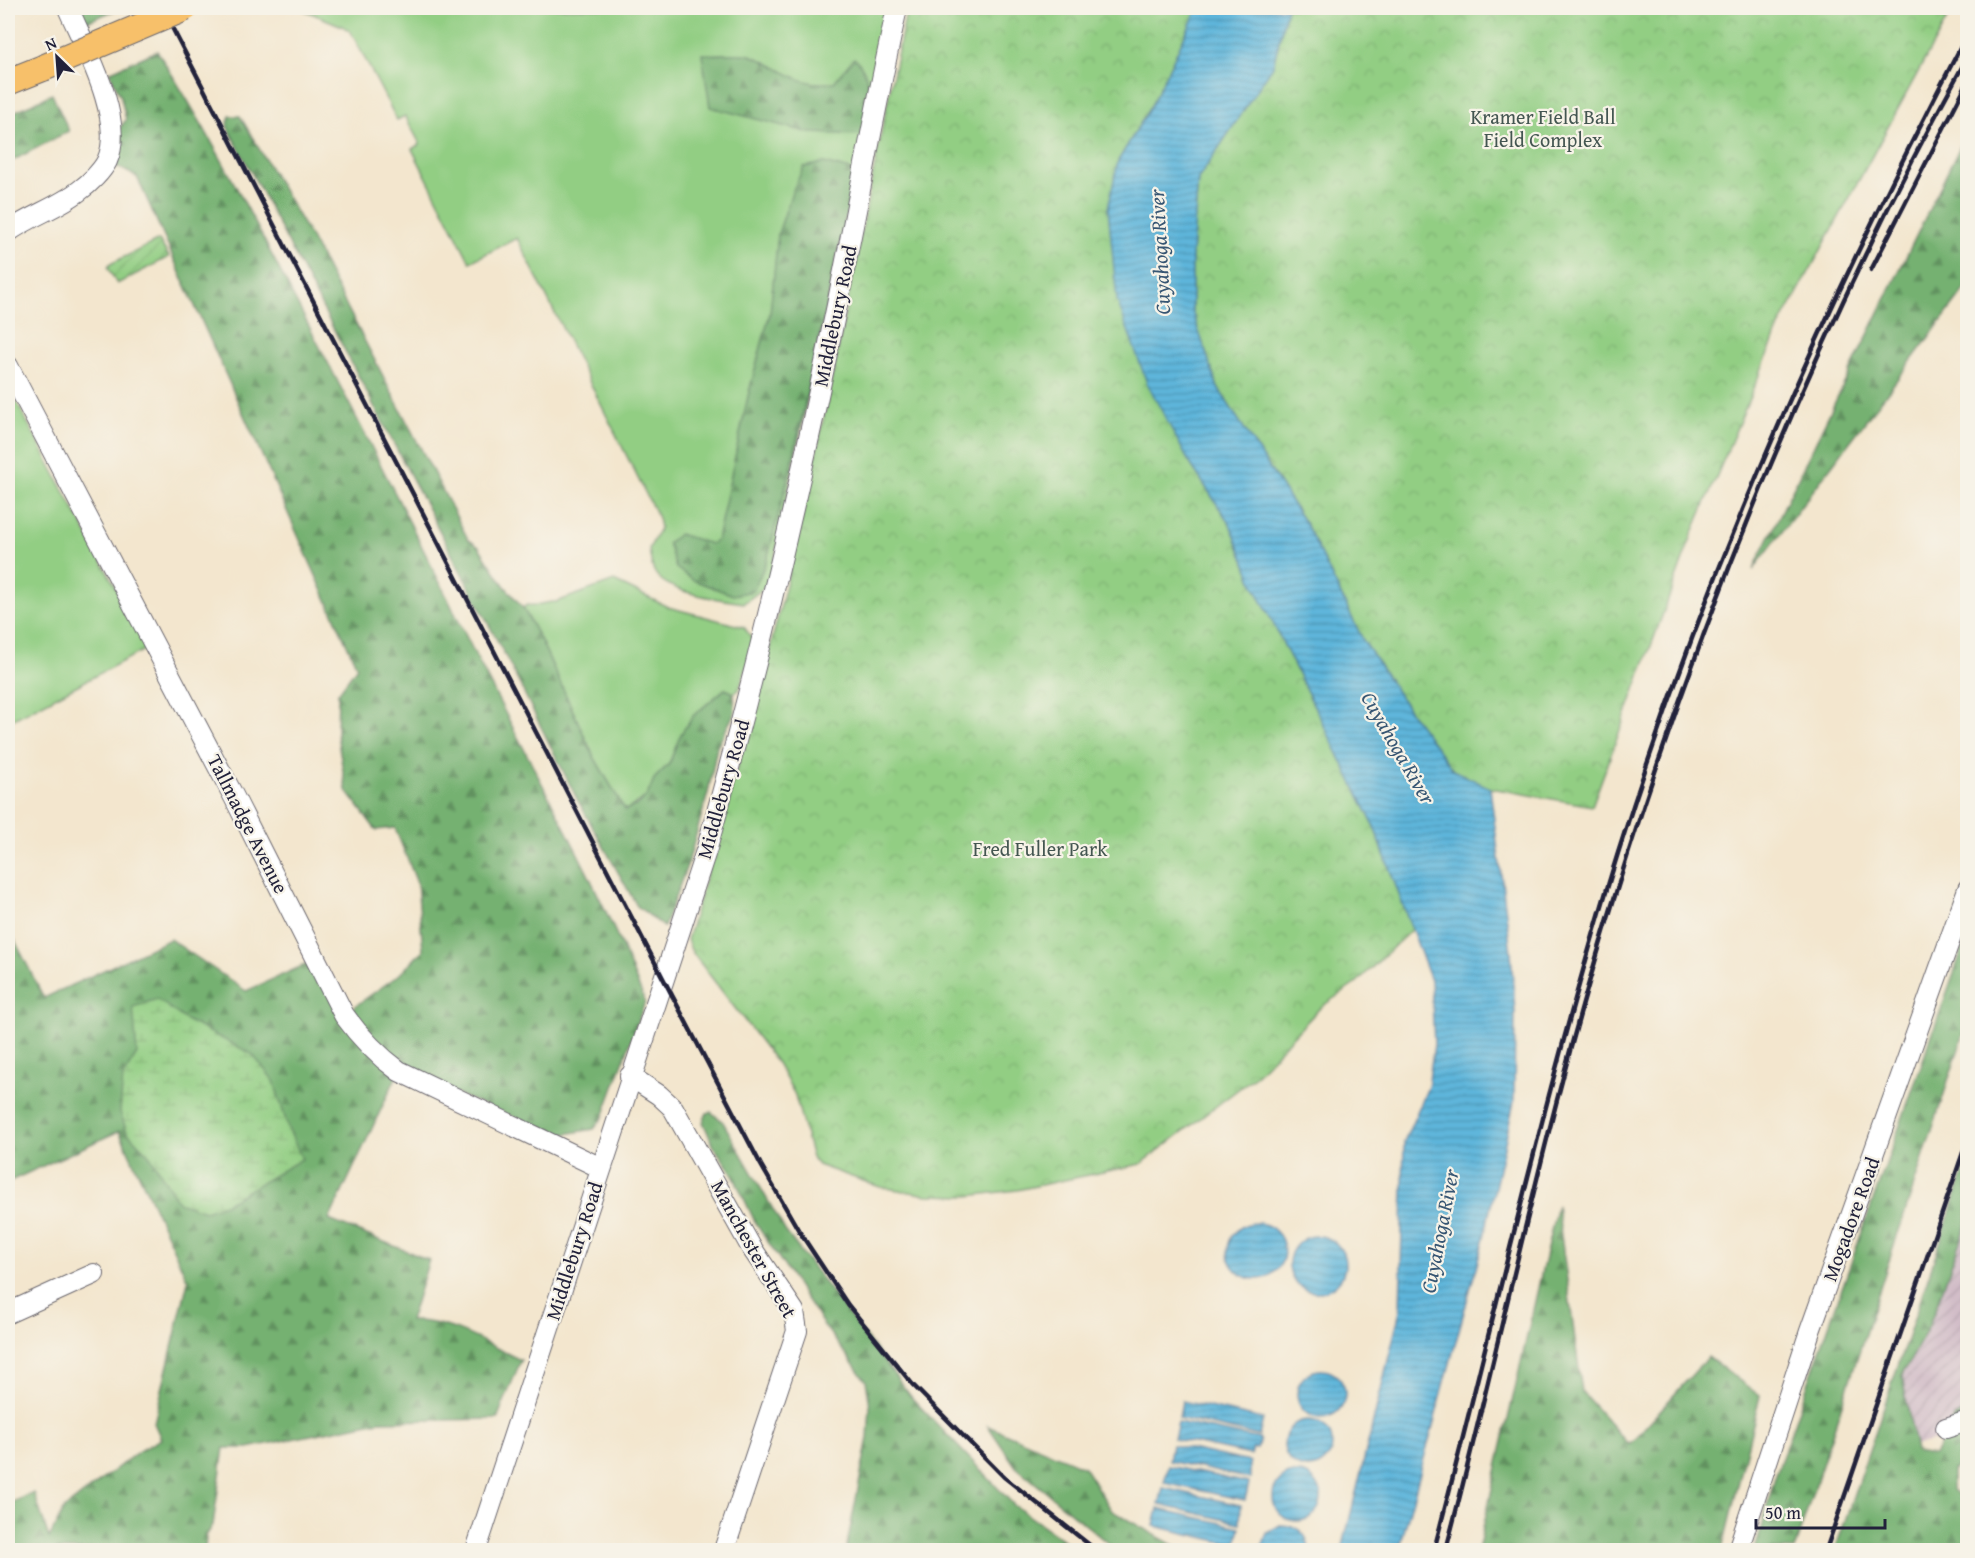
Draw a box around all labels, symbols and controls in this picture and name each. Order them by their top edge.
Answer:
north arrow [27,27,87,87]
text: N [41,30,61,57]
park label: Kramer Field Ball Field Complex [1470,102,1616,154]
water label: Cuyahoga River [1141,187,1178,316]
street label: Middlebury Road [805,242,864,389]
water label: Cuyahoga River [1354,686,1444,811]
street label: Middlebury Road [689,715,756,862]
street label: Tallmadge Avenue [201,749,296,898]
park label: Fred Fuller Park [973,834,1108,863]
street label: Mogadore Road [1815,1152,1887,1285]
water label: Cuyahoga River [1412,1165,1467,1295]
street label: Manchester Street [704,1174,804,1323]
street label: Middlebury Road [537,1178,610,1324]
scale bar [1756,1492,1885,1530]
text: 50 m [1765,1499,1801,1526]

